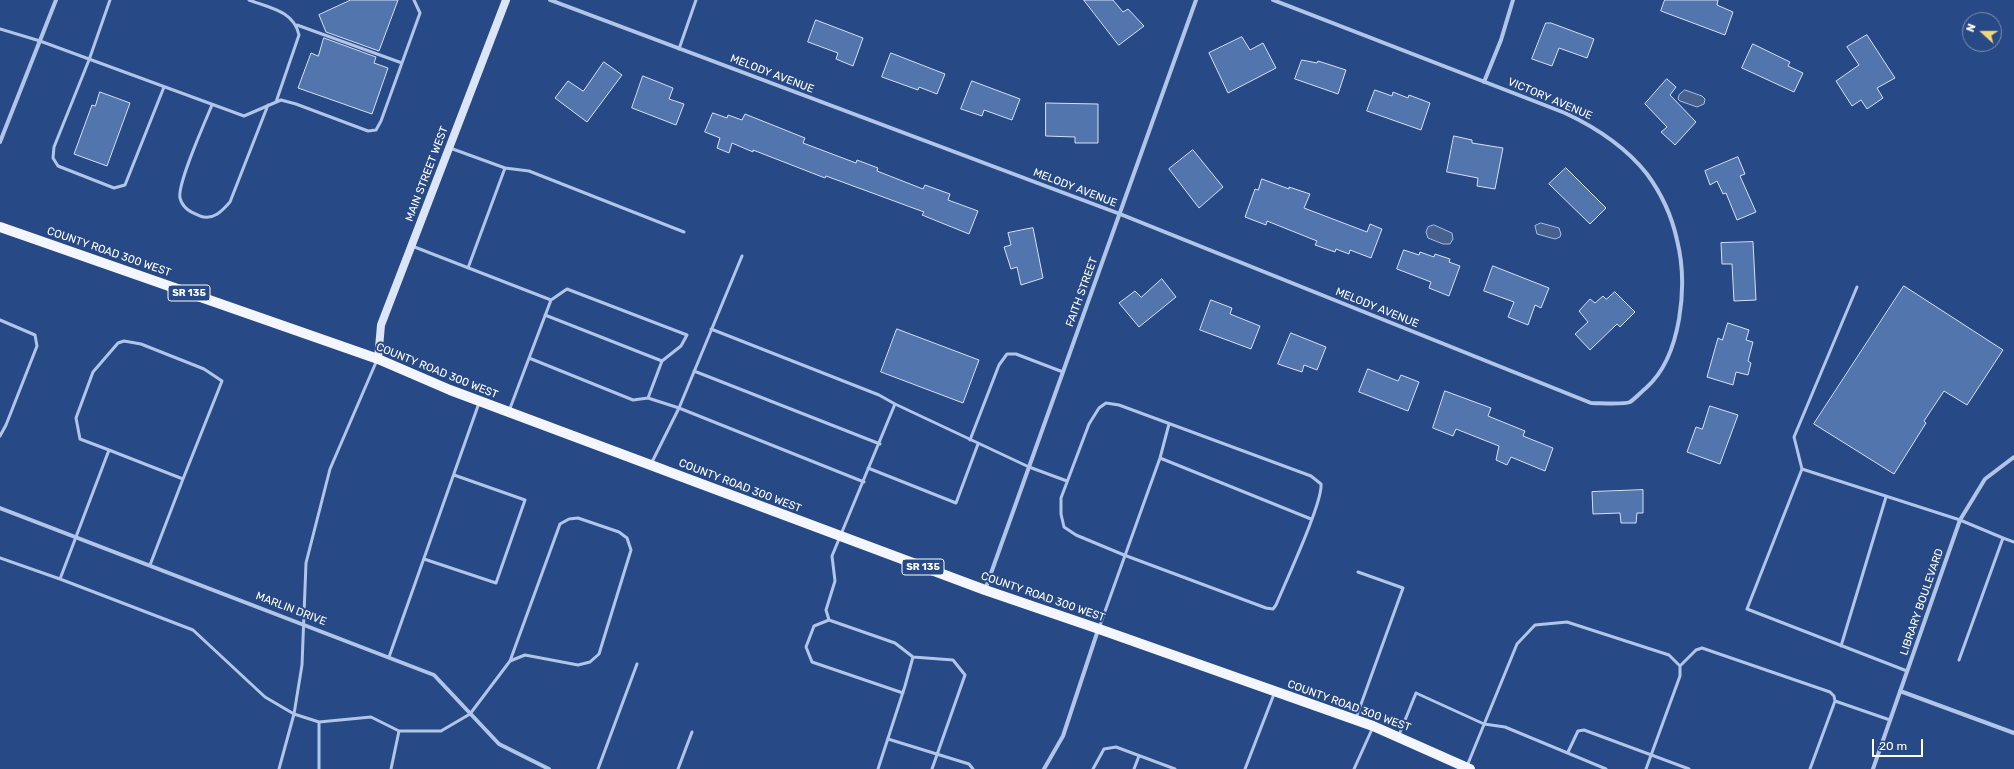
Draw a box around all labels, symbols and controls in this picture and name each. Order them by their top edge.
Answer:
north arrow [1962,12,2002,52]
text: N [1964,22,1979,34]
street label: MELODY AVENUE [728,52,816,96]
street label: VICTORY AVENUE [1506,75,1594,123]
street label: MAIN STREET WEST [403,125,451,223]
street label: MELODY AVENUE [1031,166,1119,210]
street label: COUNTY ROAD 300 WEST [45,225,173,279]
street label: FAITH STREET [1063,255,1101,329]
road number: SR 135 [168,285,210,301]
street label: MELODY AVENUE [1333,285,1421,331]
street label: COUNTY ROAD 300 WEST [374,340,500,402]
street label: COUNTY ROAD 300 WEST [677,456,803,516]
street label: LIBRARY BOULEVARD [1898,547,1946,657]
road number: SR 135 [902,559,944,575]
street label: COUNTY ROAD 300 WEST [979,570,1107,624]
street label: MARLIN DRIVE [254,589,328,629]
street label: COUNTY ROAD 300 WEST [1286,678,1412,734]
scale bar [1874,731,1925,757]
text: 20 m [1879,739,1907,753]

